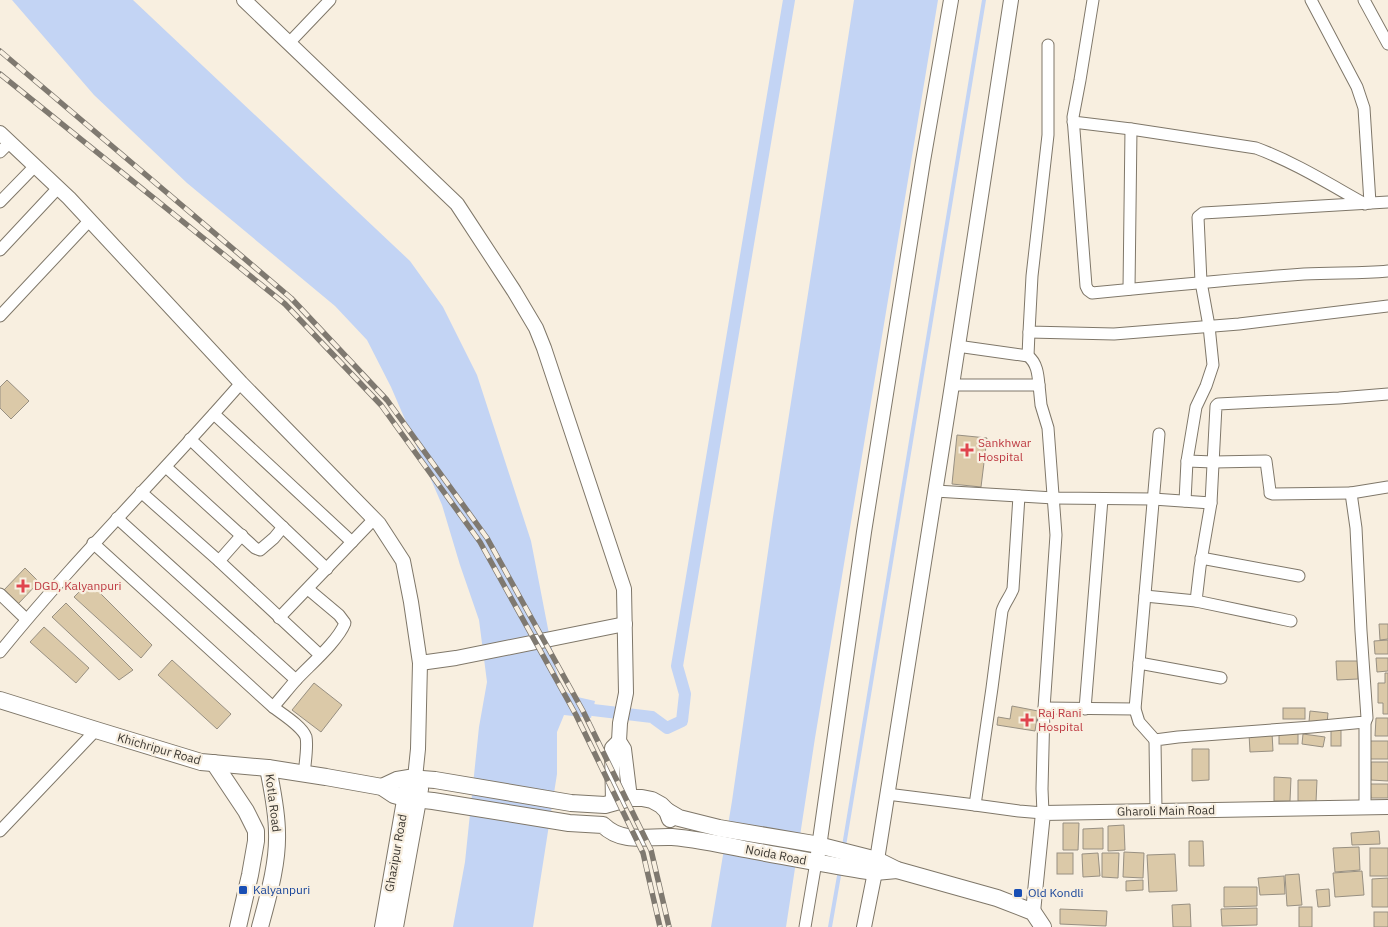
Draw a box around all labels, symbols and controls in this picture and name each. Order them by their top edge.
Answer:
place label: Sankhwar Hospital [978,435,1032,464]
marker: Sankhwar Hospital [960,443,974,457]
place label: DGD, Kalyanpuri [34,578,121,593]
marker: DGD, Kalyanpuri [16,579,30,593]
place label: Raj Rani Hospital [1038,705,1083,734]
marker: Raj Rani Hospital [1020,713,1034,727]
street label: Khichripur Road [116,729,203,768]
street label: Kotla Road [262,773,284,833]
street label: Gharoli Main Road [1117,802,1215,819]
street label: Ghazipur Road [381,813,410,893]
street label: Noida Road [744,841,808,868]
place label: Kalyanpuri [253,882,310,897]
marker: Kalyanpuri [237,884,249,896]
place label: Old Kondli [1028,885,1084,900]
marker: Old Kondli [1012,887,1024,899]

